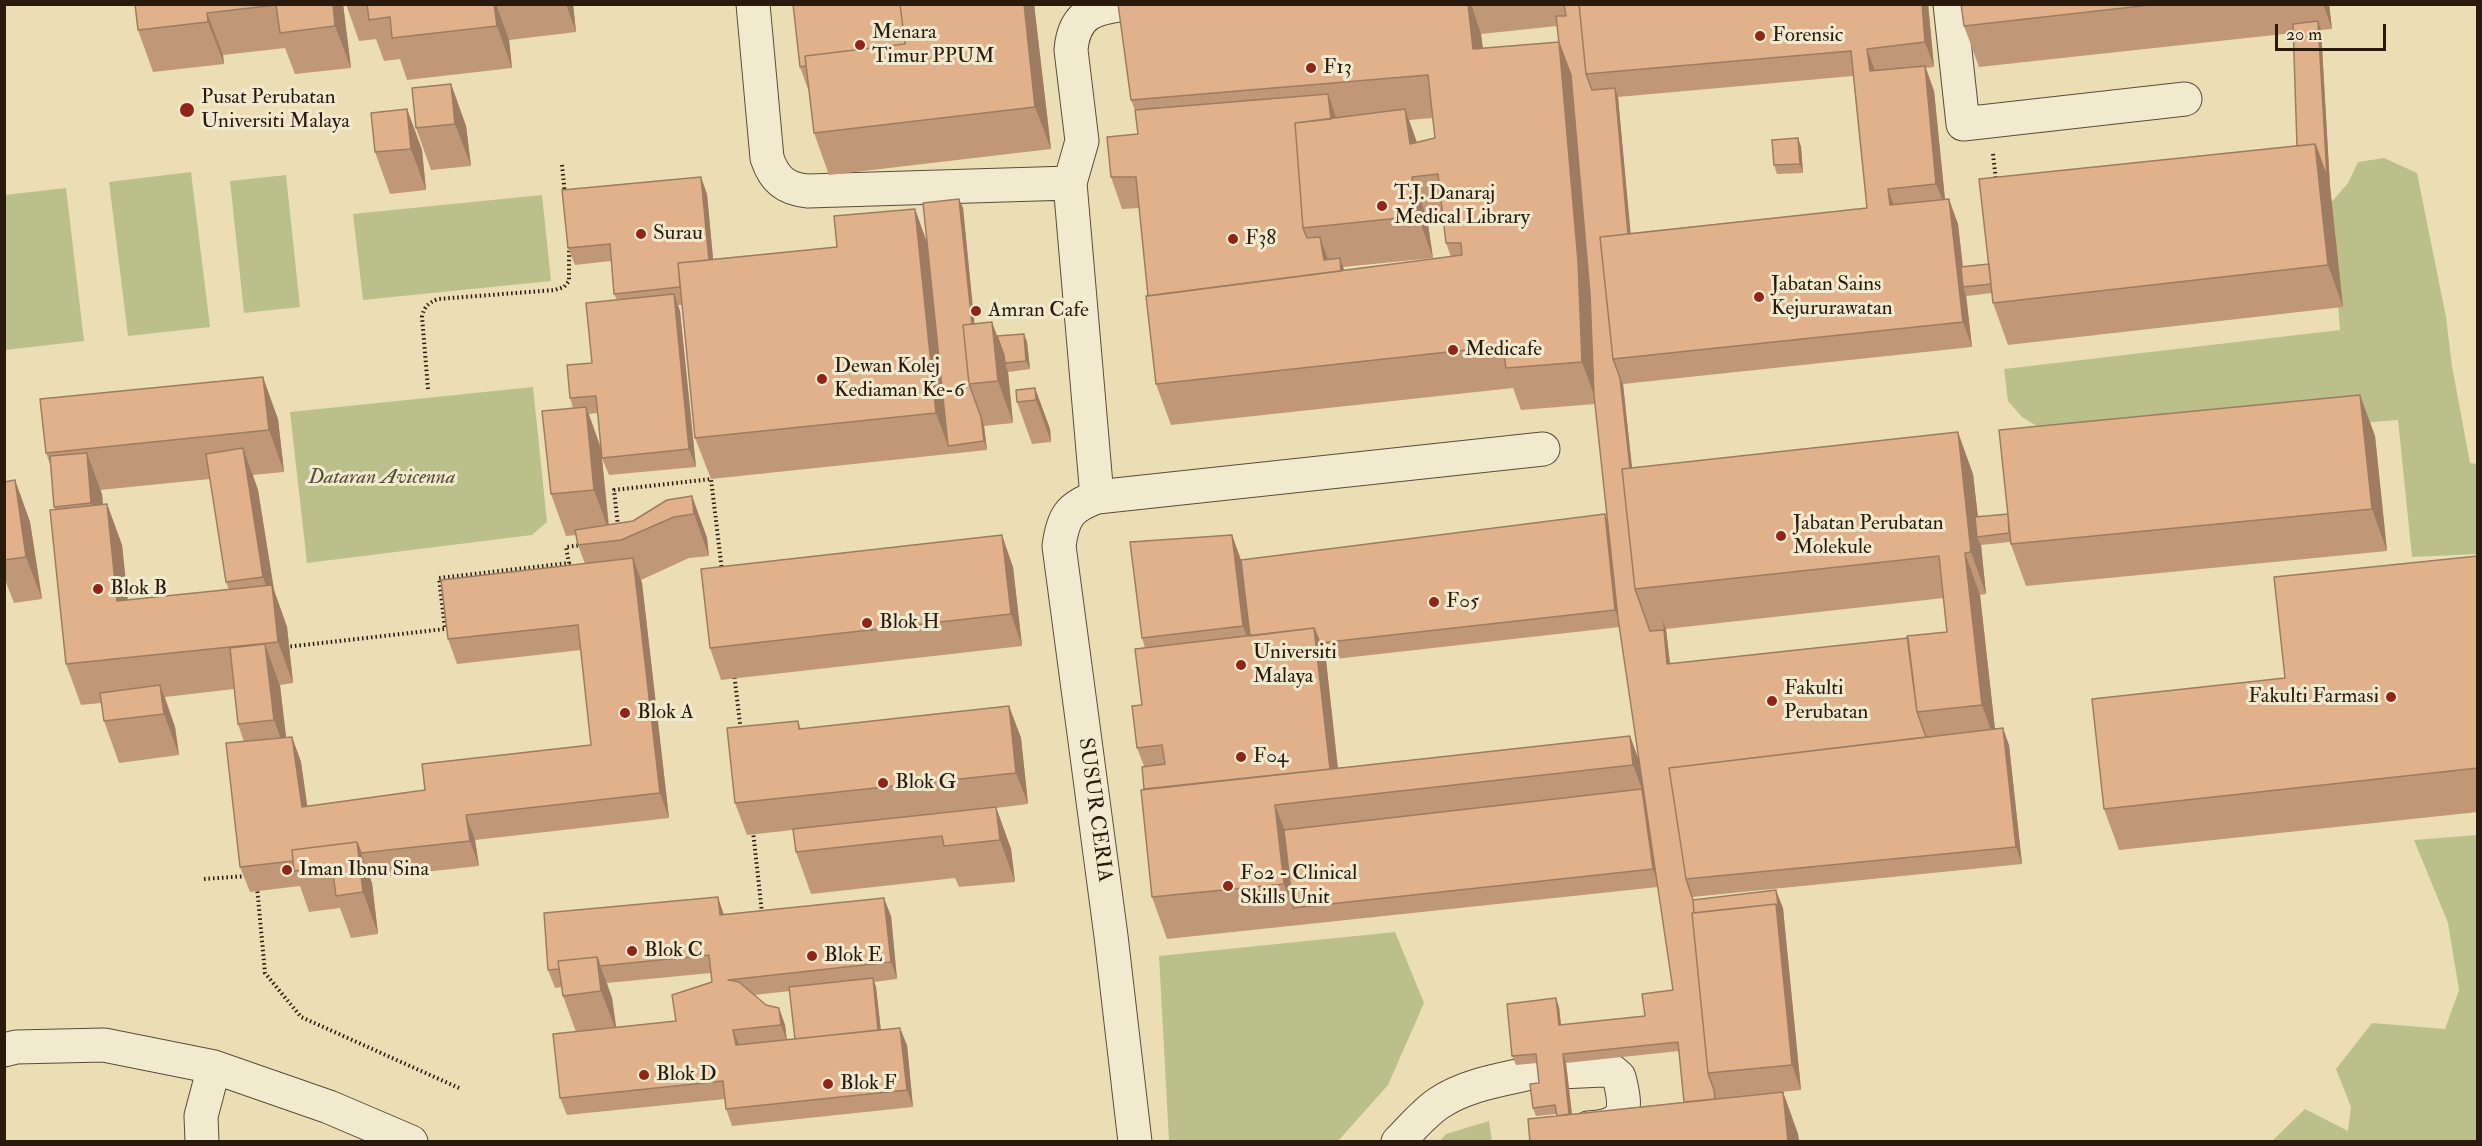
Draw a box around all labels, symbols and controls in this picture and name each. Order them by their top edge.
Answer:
scale bar [2278,12,2389,50]
place label: Menara Timur PPUM [872,20,995,70]
place label: Forensic [1772,23,1843,49]
text: 20 m [2286,23,2322,46]
marker: Forensic [1753,29,1767,43]
marker: Menara Timur PPUM [853,38,867,52]
place label: F13 [1323,55,1352,81]
marker: F13 [1304,61,1318,75]
place label: Pusat Perubatan Universiti Malaya [201,85,350,135]
marker: Pusat Perubatan Universiti Malaya [178,101,196,119]
place label: T.J. Danaraj Medical Library [1394,181,1530,231]
marker: T.J. Danaraj Medical Library [1375,199,1389,213]
place label: Surau [653,221,703,247]
place label: F38 [1245,226,1276,252]
marker: Surau [634,227,648,241]
marker: F38 [1226,232,1240,246]
place label: Jabatan Sains Kejururawatan [1771,272,1893,322]
marker: Jabatan Sains Kejururawatan [1752,290,1766,304]
place label: Amran Cafe [988,298,1089,324]
marker: Amran Cafe [969,304,983,318]
place label: Medicafe [1465,337,1542,363]
marker: Medicafe [1446,343,1460,357]
place label: Dewan Kolej Kediaman Ke-6 [834,354,965,404]
marker: Dewan Kolej Kediaman Ke-6 [815,372,829,386]
park label: Dataran Avicenna [308,465,455,491]
place label: Jabatan Perubatan Molekule [1793,511,1944,561]
marker: Jabatan Perubatan Molekule [1774,529,1788,543]
place label: Blok B [110,576,167,602]
marker: Blok B [91,582,105,596]
place label: F05 [1446,589,1479,615]
marker: F05 [1427,595,1441,609]
place label: Blok H [879,610,940,636]
marker: Blok H [860,616,874,630]
place label: Universiti Malaya [1253,640,1337,690]
marker: Universiti Malaya [1234,658,1248,672]
place label: Fakulti Perubatan [1784,676,1868,726]
place label: Fakulti Farmasi [2248,684,2379,710]
marker: Fakulti Farmasi [2384,690,2398,704]
marker: Fakulti Perubatan [1765,694,1779,708]
place label: Blok A [637,700,694,726]
marker: Blok A [618,706,632,720]
street label: SUSUR CERIA [1071,736,1117,884]
place label: F04 [1253,744,1288,770]
marker: F04 [1234,750,1248,764]
place label: Blok G [895,770,956,796]
marker: Blok G [876,776,890,790]
place label: Iman Ibnu Sina [299,857,429,883]
place label: F02 - Clinical Skills Unit [1240,861,1357,911]
marker: Iman Ibnu Sina [280,863,294,877]
marker: F02 - Clinical Skills Unit [1221,879,1235,893]
place label: Blok C [644,938,703,964]
place label: Blok E [824,943,883,969]
marker: Blok C [625,944,639,958]
marker: Blok E [805,949,819,963]
place label: Blok D [656,1062,717,1088]
marker: Blok D [637,1068,651,1082]
place label: Blok F [840,1071,897,1097]
marker: Blok F [821,1077,835,1091]

